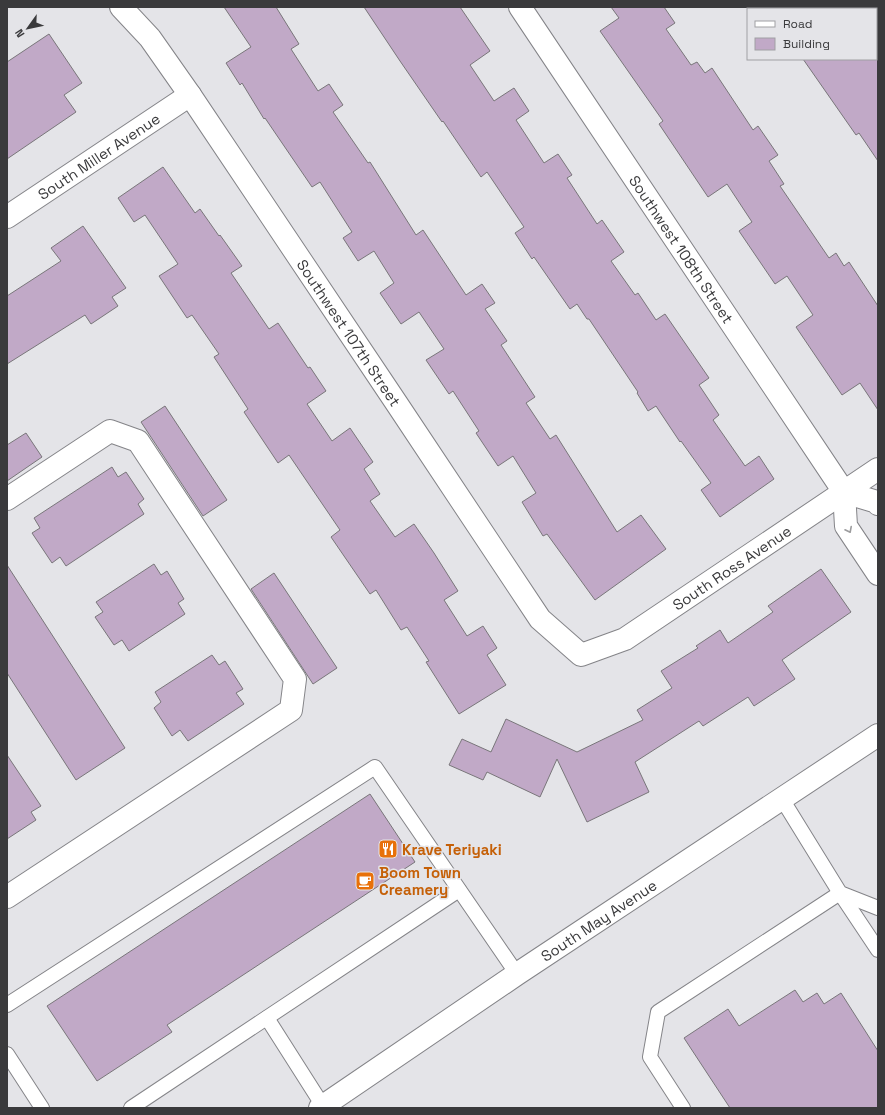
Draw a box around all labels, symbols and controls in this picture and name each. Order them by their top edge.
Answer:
north arrow [8,8,48,48]
legend [747,8,877,60]
text: Road [783,16,812,32]
text: N [12,27,27,40]
text: Building [783,36,830,52]
street label: South Miller Avenue [34,108,163,204]
street label: Southwest 108th Street [625,171,738,327]
street label: Southwest 107th Street [293,255,405,410]
street label: South Ross Avenue [669,521,795,614]
one-way arrow [844,525,852,533]
restaurant icon: Krave Teriyaki [377,838,399,860]
place label: Krave Teriyaki [402,840,502,859]
place label: Boom Town Creamery [379,863,461,899]
cafe icon: Boom Town Creamery [354,870,376,892]
street label: South May Avenue [537,875,660,965]

